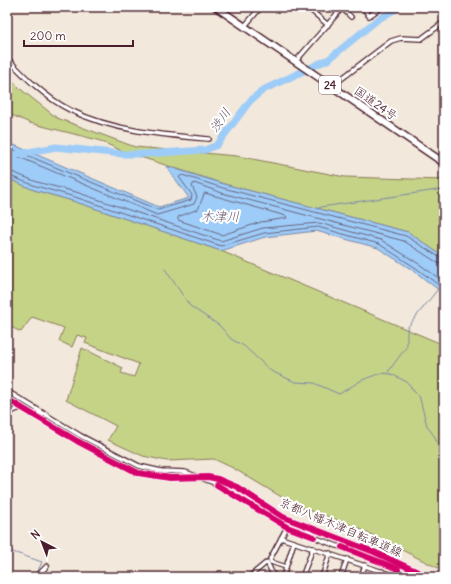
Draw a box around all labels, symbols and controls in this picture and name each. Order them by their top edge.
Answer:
scale bar [24,22,133,48]
text: 200 m [30,28,66,43]
road number: 24 [319,76,341,94]
street label: 国道24号 [351,83,401,123]
water label: 渋川 [205,104,235,136]
water label: 木津川 [200,208,240,225]
street label: 京都八幡木津自転車道線 [277,494,405,560]
north arrow [22,522,62,562]
text: N [28,527,43,542]

